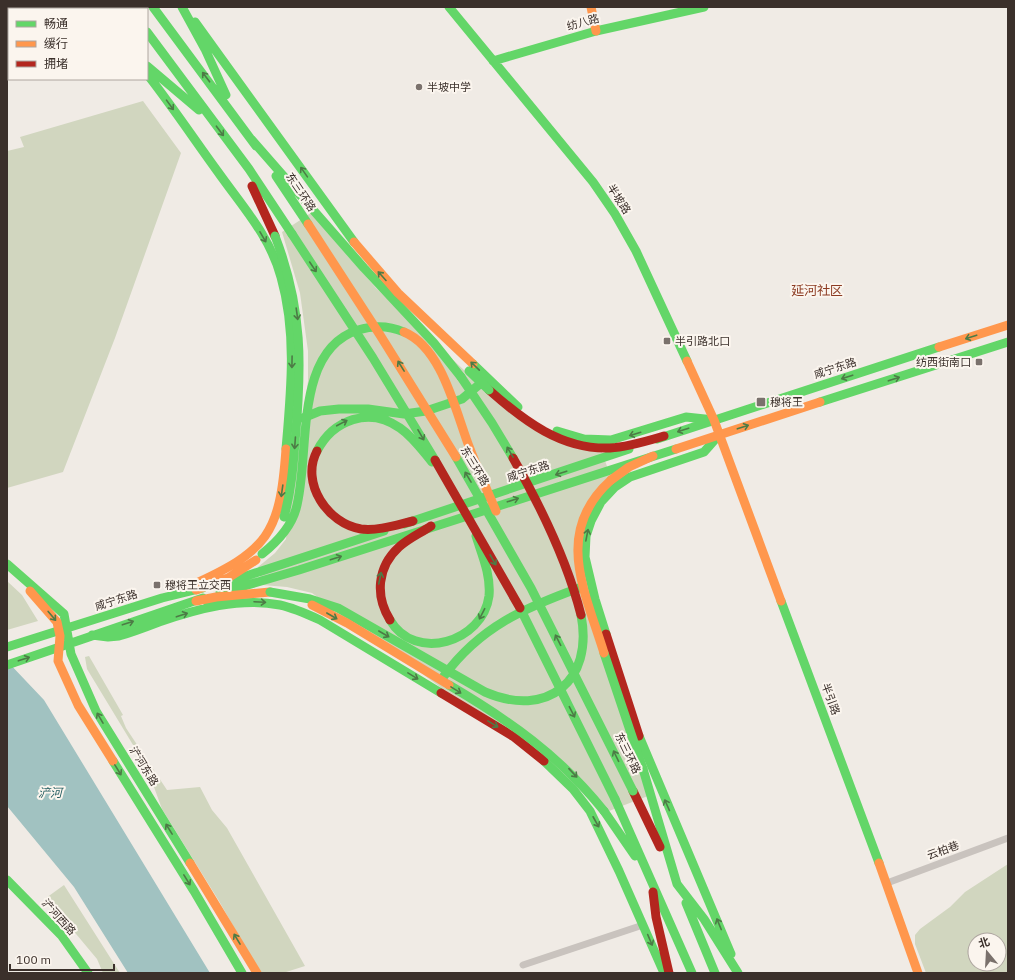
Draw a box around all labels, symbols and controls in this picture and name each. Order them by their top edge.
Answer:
legend [8,8,148,80]
street label: 纺八路 [565,11,601,33]
text: 畅通 [44,16,68,31]
text: 缓行 [44,36,68,51]
text: 拥堵 [44,56,68,71]
one-way arrow [202,72,210,83]
place label: 半坡中学 [427,80,471,94]
marker: 半坡中学 [414,82,424,92]
one-way arrow [166,100,174,111]
one-way arrow [216,125,224,136]
one-way arrow [300,166,308,177]
street label: 东三环路 [283,170,319,214]
street label: 半坡路 [604,181,634,217]
one-way arrow [260,231,268,243]
one-way arrow [309,261,318,272]
one-way arrow [377,270,386,281]
district label: 延河社区 [791,282,843,299]
one-way arrow [293,307,301,320]
place label: 半引路北口 [675,334,730,348]
one-way arrow [965,334,978,341]
marker: 半引路北口 [662,336,672,346]
one-way arrow [288,355,296,368]
street label: 咸宁东路 [812,355,858,381]
place label: 纺西街南口 [916,355,971,369]
marker: 纺西街南口 [974,357,984,367]
one-way arrow [397,361,405,372]
one-way arrow [470,362,480,371]
one-way arrow [841,374,854,381]
one-way arrow [887,374,899,382]
place label: 穆将王 [770,395,803,409]
marker: 穆将王 [755,396,767,408]
one-way arrow [336,419,348,427]
one-way arrow [737,423,750,430]
one-way arrow [677,427,690,434]
one-way arrow [418,429,426,441]
one-way arrow [629,431,642,438]
one-way arrow [292,436,299,449]
street label: 东三环路 [458,444,492,488]
one-way arrow [506,447,514,458]
street label: 咸宁东路 [505,458,551,484]
one-way arrow [555,469,567,477]
one-way arrow [464,472,472,483]
one-way arrow [278,485,286,498]
one-way arrow [506,496,519,503]
one-way arrow [583,529,591,542]
one-way arrow [329,554,342,561]
one-way arrow [490,554,498,566]
one-way arrow [377,572,385,585]
place label: 穆将王立交西 [165,578,231,592]
marker: 穆将王立交西 [152,580,162,590]
street label: 咸宁东路 [93,587,139,613]
one-way arrow [253,598,266,606]
one-way arrow [478,608,485,620]
one-way arrow [47,610,56,621]
one-way arrow [175,611,188,618]
one-way arrow [326,613,338,621]
one-way arrow [121,618,133,626]
one-way arrow [378,630,390,638]
one-way arrow [554,634,561,646]
one-way arrow [17,655,30,662]
one-way arrow [407,672,419,680]
street label: 半引路 [819,681,843,717]
one-way arrow [450,686,462,694]
one-way arrow [569,706,576,718]
one-way arrow [96,712,104,724]
one-way arrow [487,720,499,728]
street label: 东三环路 [612,730,644,776]
street label: 浐河东路 [126,744,162,788]
one-way arrow [612,750,619,762]
one-way arrow [114,764,122,776]
one-way arrow [568,768,577,778]
water label: 浐河 [38,785,64,800]
one-way arrow [663,800,670,812]
one-way arrow [593,816,601,828]
one-way arrow [165,824,173,835]
street label: 云柏巷 [925,838,961,862]
one-way arrow [183,874,191,886]
street label: 浐河西路 [39,896,79,938]
one-way arrow [715,919,722,931]
north arrow [967,932,1007,972]
one-way arrow [232,933,240,945]
one-way arrow [647,934,654,946]
text: 北 [977,934,991,951]
scale bar [10,946,114,972]
text: 100 m [16,952,51,967]

